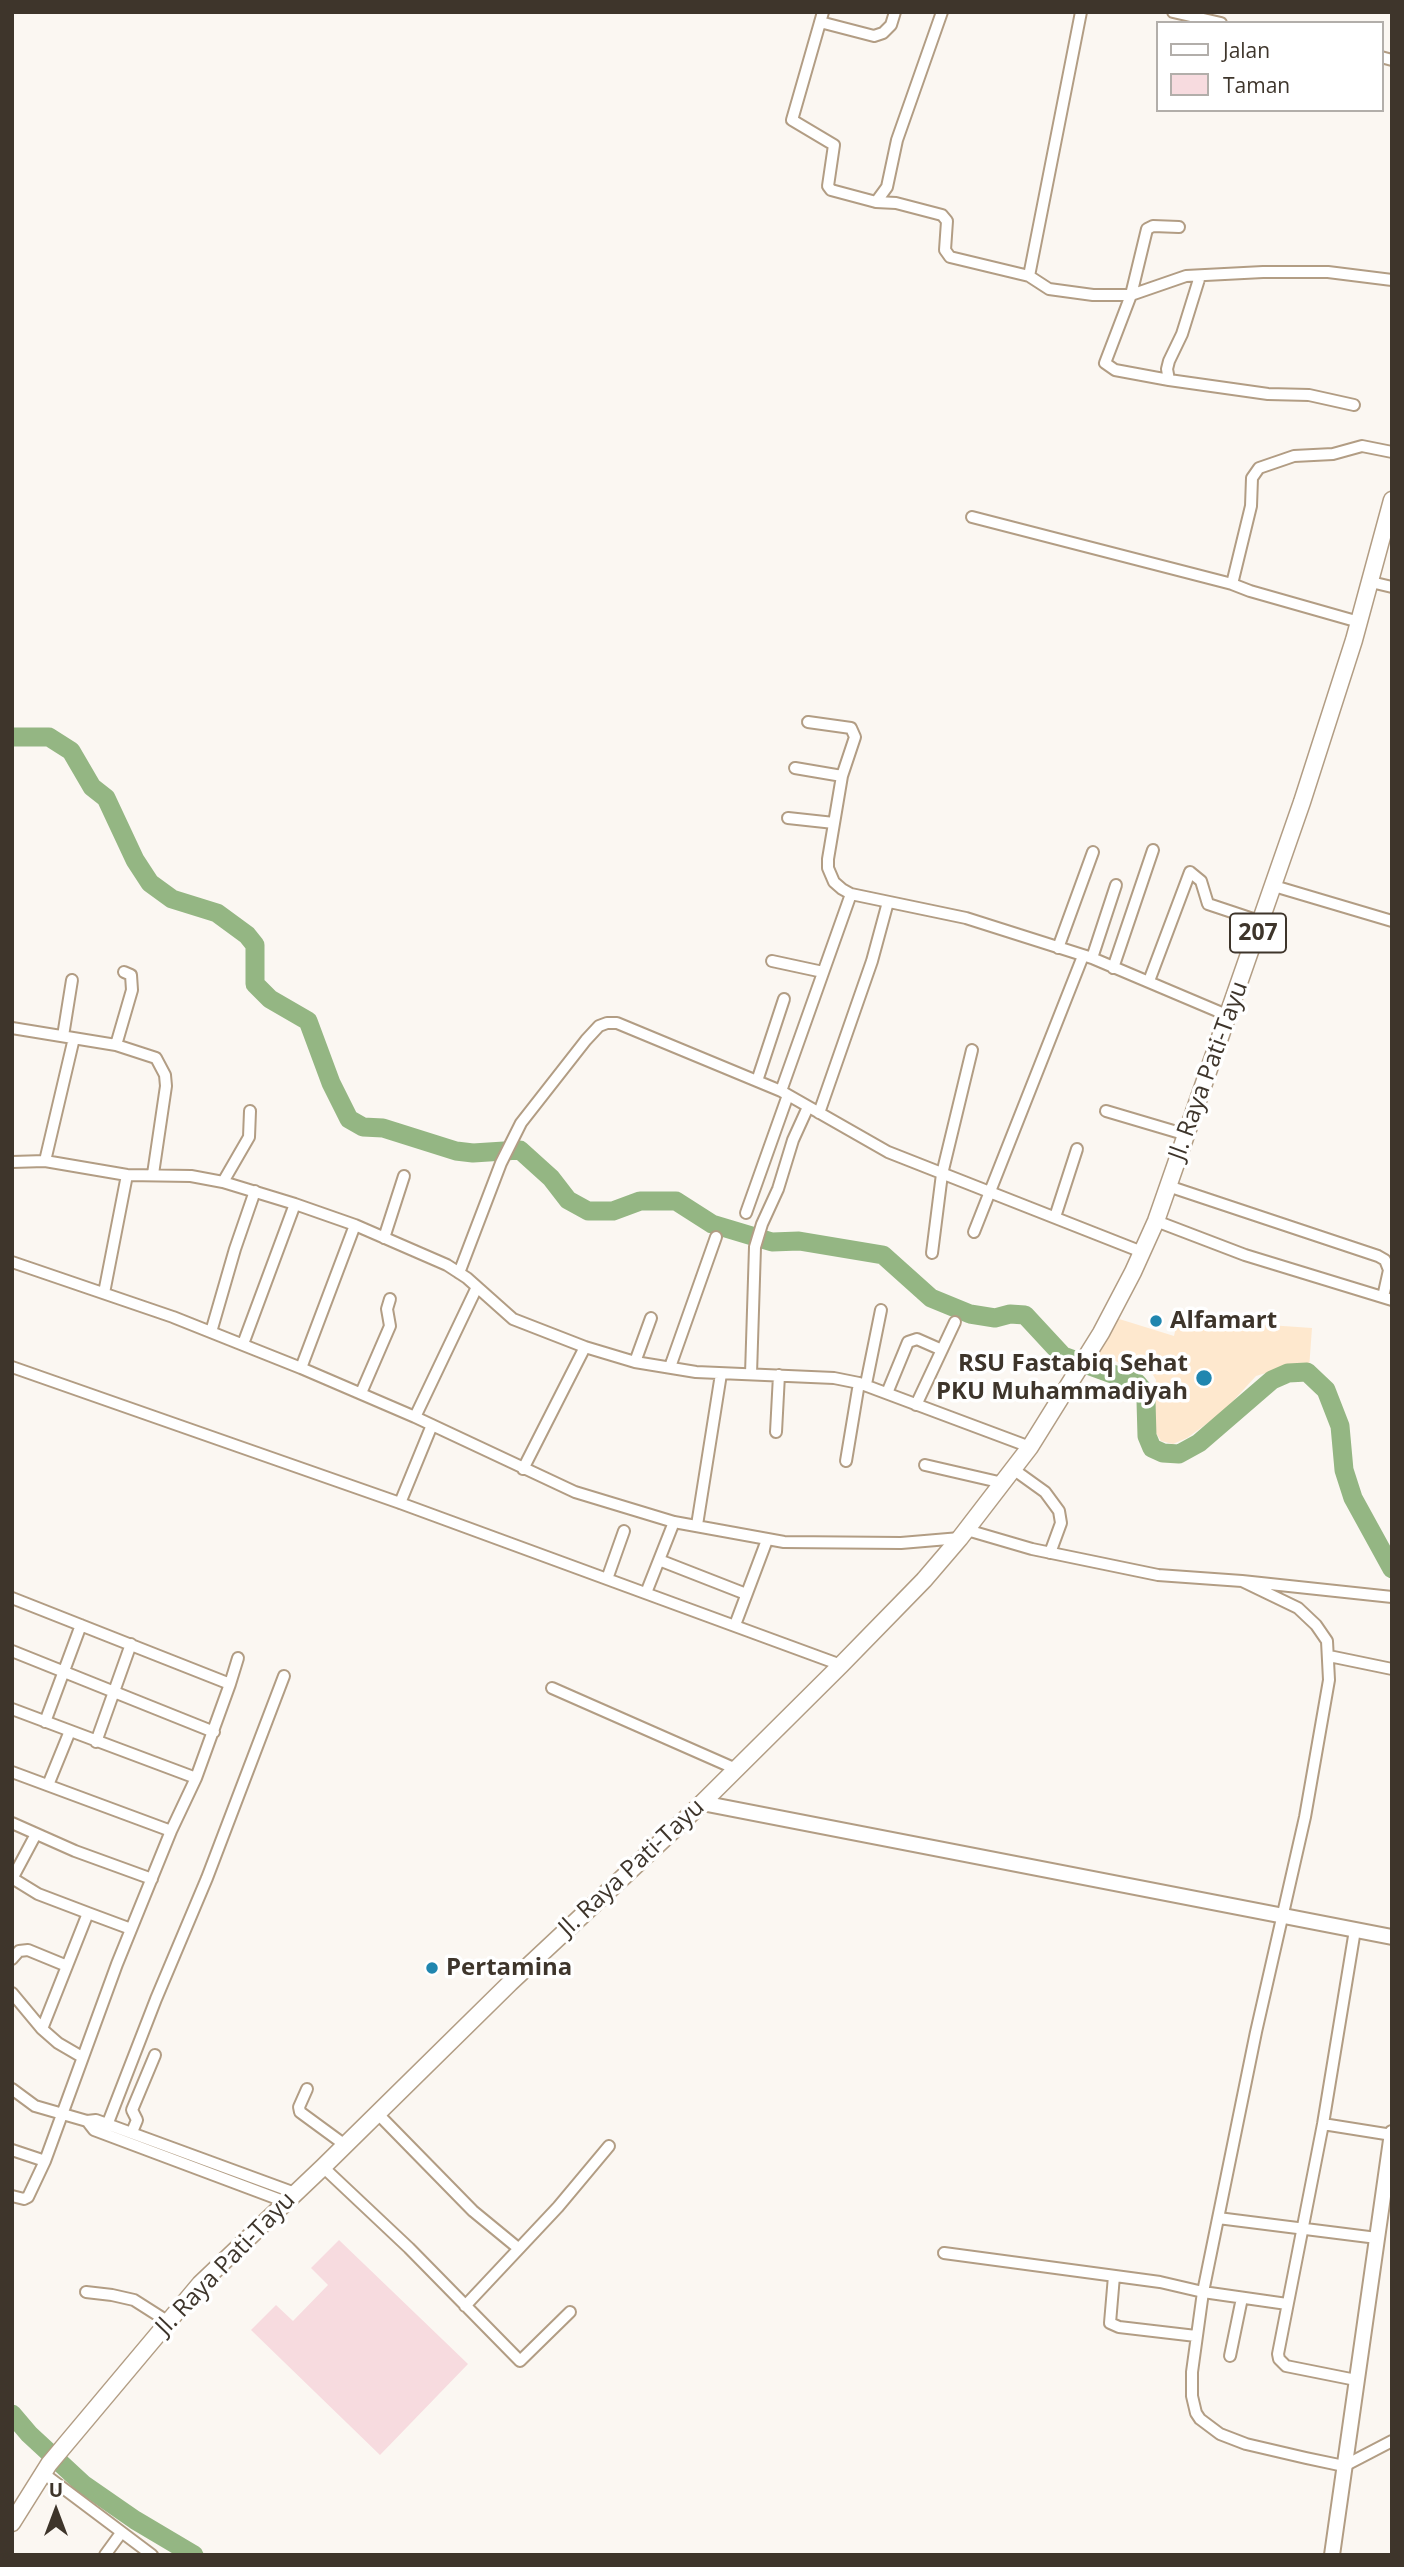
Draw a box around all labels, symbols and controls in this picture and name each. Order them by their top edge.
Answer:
legend [1156,21,1383,112]
text: Jalan [1223,36,1270,64]
text: Taman [1223,71,1290,99]
road number: 207 [1230,914,1286,952]
street label: Jl. Raya Pati-Tayu [1163,978,1255,1164]
place label: Alfamart [1170,1307,1277,1335]
marker: Alfamart [1148,1313,1164,1329]
place label: RSU Fastabiq Sehat PKU Muhammadiyah [936,1350,1188,1406]
marker: RSU Fastabiq Sehat PKU Muhammadiyah [1194,1368,1214,1388]
street label: Jl. Raya Pati-Tayu [553,1793,711,1943]
place label: Pertamina [446,1954,572,1982]
marker: Pertamina [424,1960,440,1976]
street label: Jl. Raya Pati-Tayu [150,2186,302,2342]
north arrow [21,2476,91,2546]
text: U [49,2477,63,2503]

